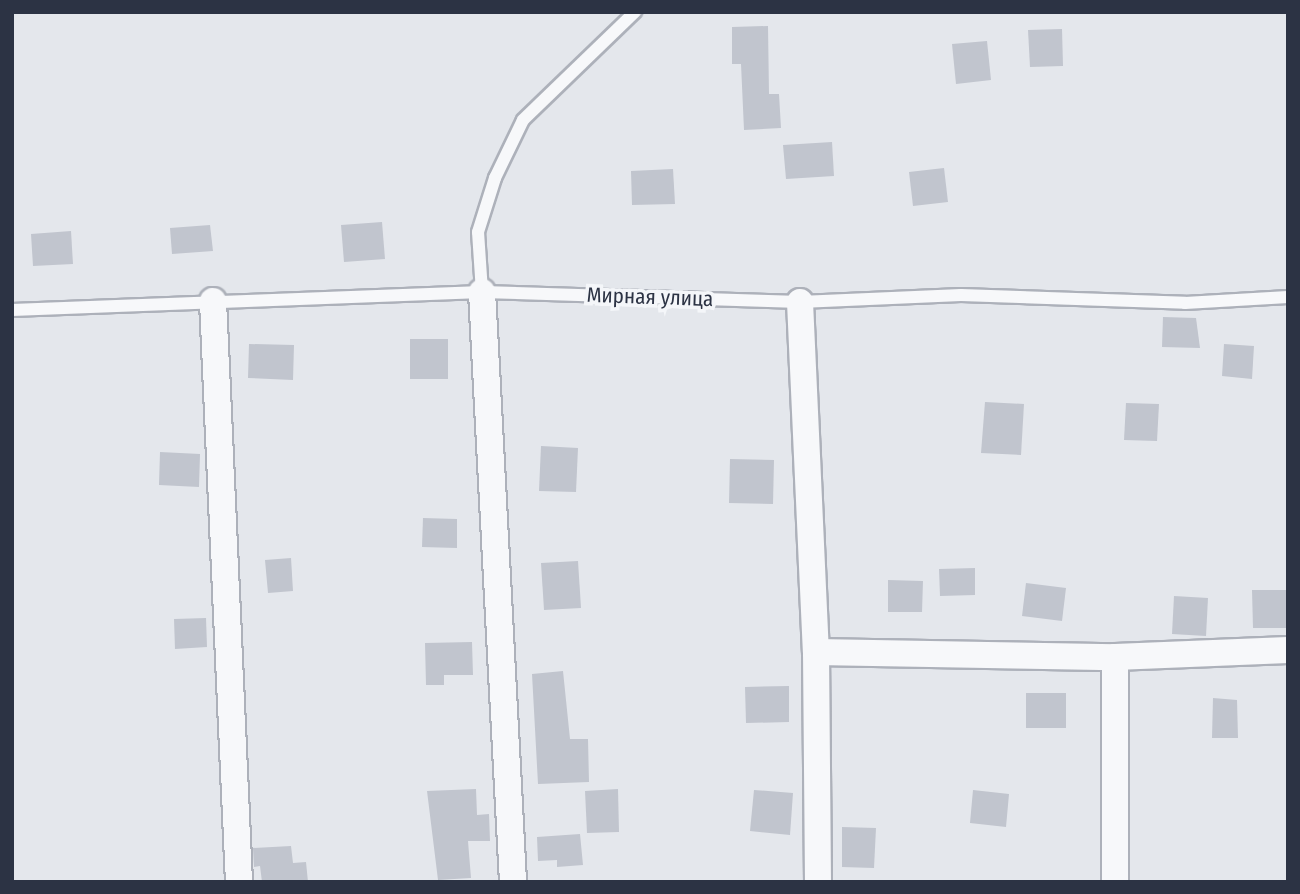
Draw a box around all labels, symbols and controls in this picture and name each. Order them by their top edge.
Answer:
street label: Мирная улица [586,282,714,312]

